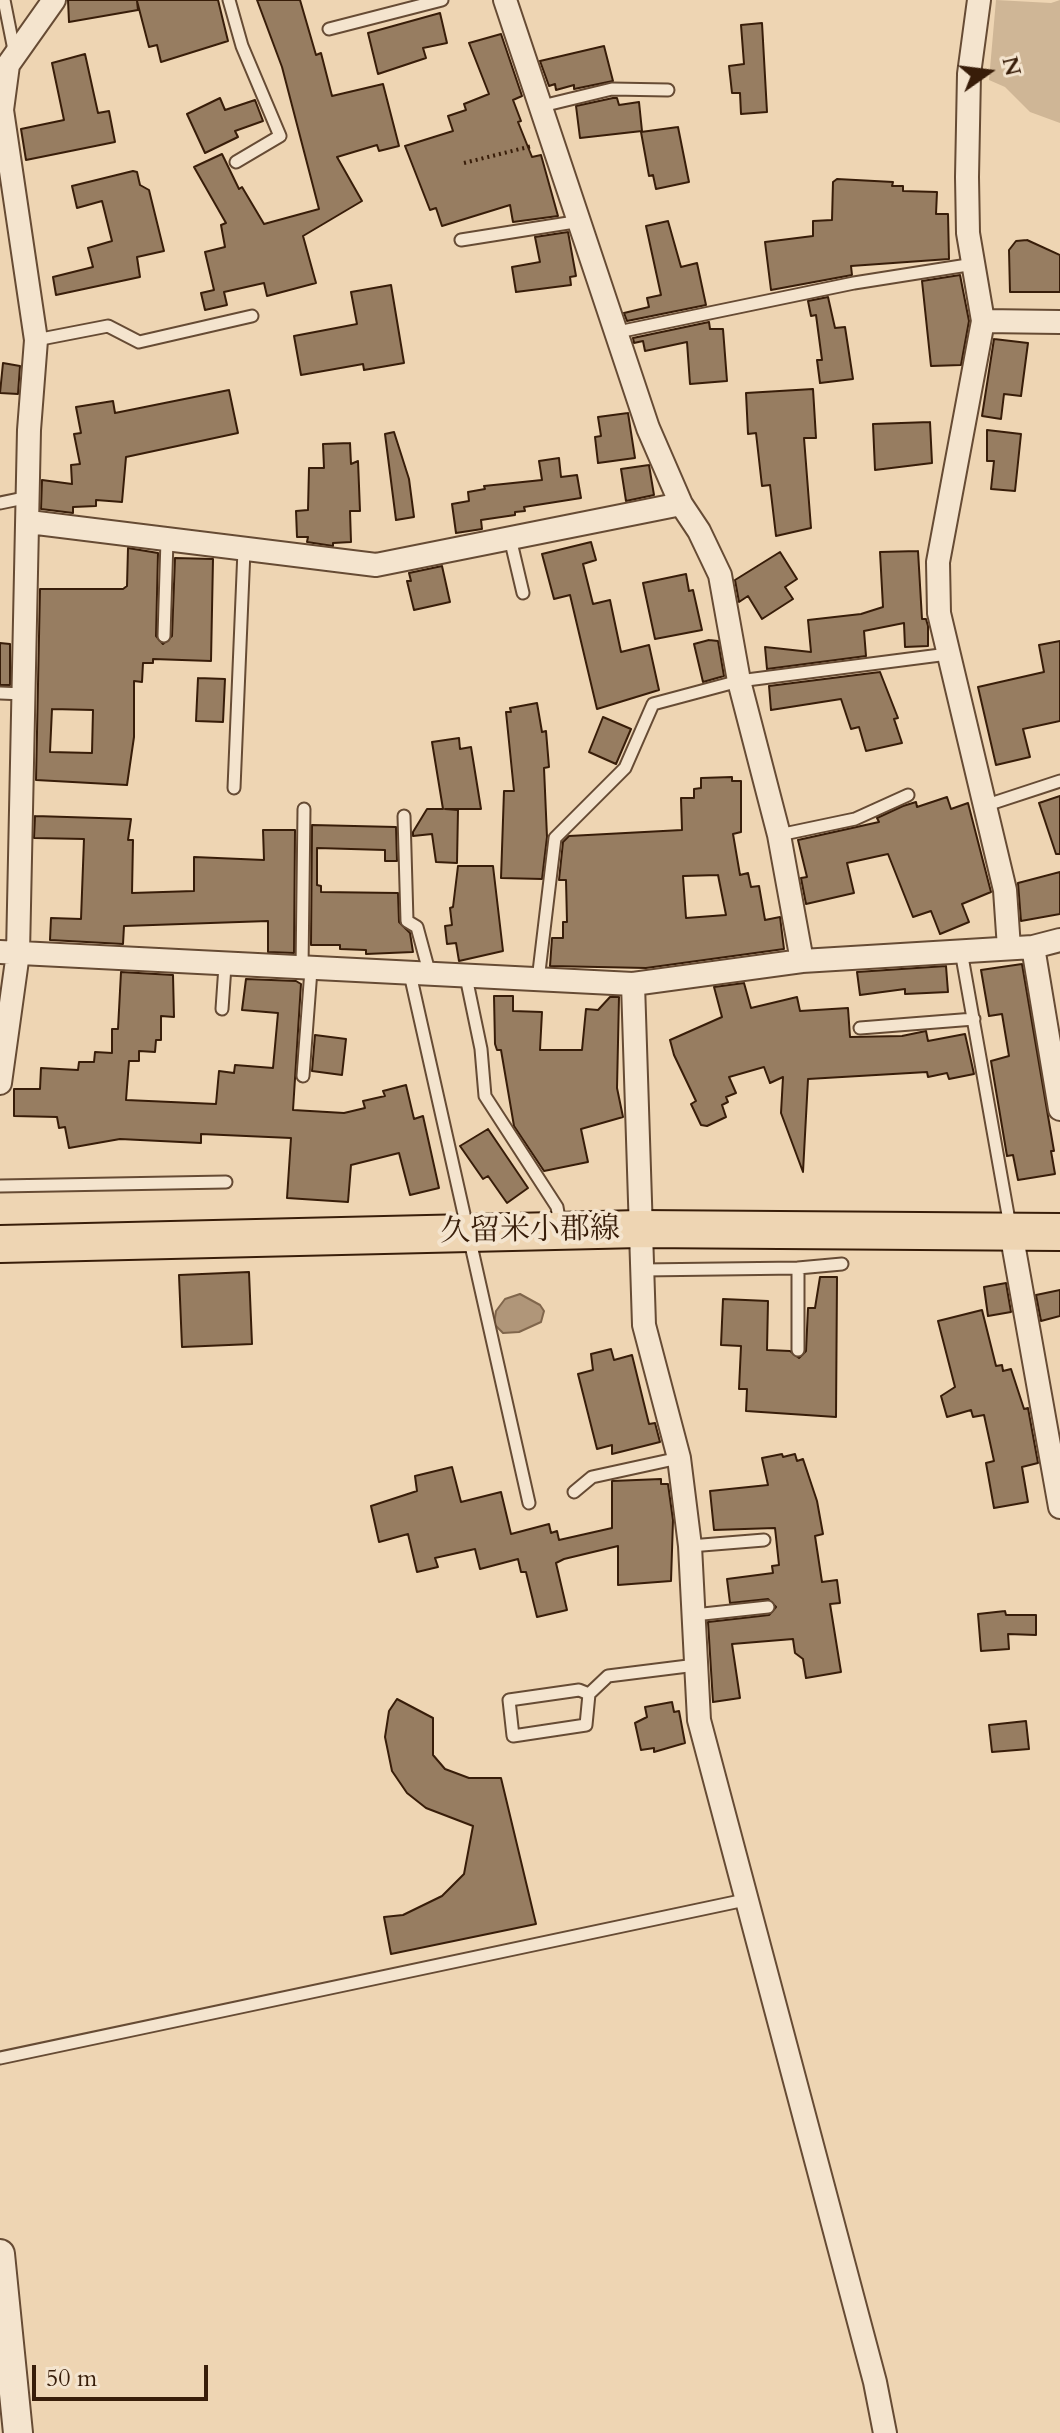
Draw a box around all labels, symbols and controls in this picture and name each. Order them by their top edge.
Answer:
north arrow [948,32,1028,112]
text: N [994,53,1028,79]
street label: 久留米小郡線 [440,1212,620,1252]
scale bar [36,2349,212,2399]
text: 50 m [46,2362,97,2395]

